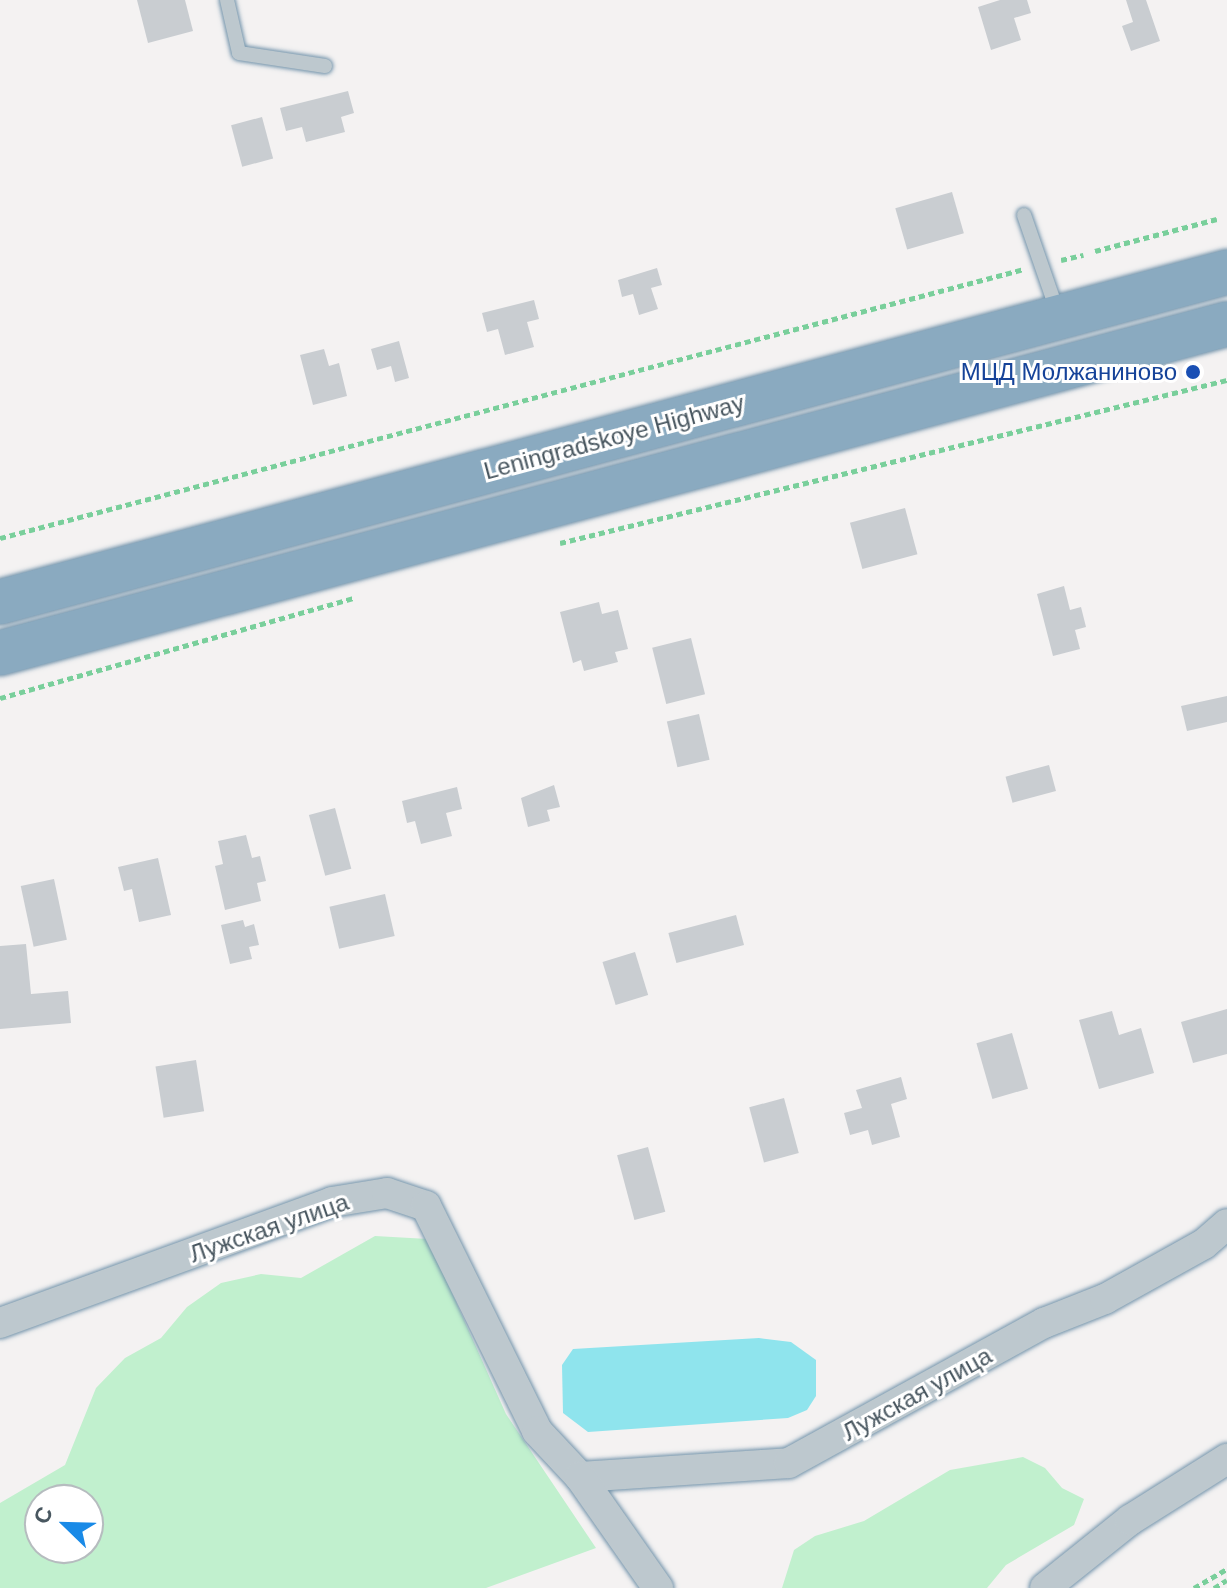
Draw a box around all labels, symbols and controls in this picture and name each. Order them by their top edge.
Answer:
place label: МЦД Молжаниново [961,358,1177,386]
marker: МЦД Молжаниново [1184,363,1202,381]
street label: Leningradskoye Highway [481,388,747,486]
street label: Лужская улица [186,1187,352,1269]
street label: Лужская улица [837,1341,997,1447]
north arrow [24,1484,104,1564]
text: С [29,1503,58,1527]

